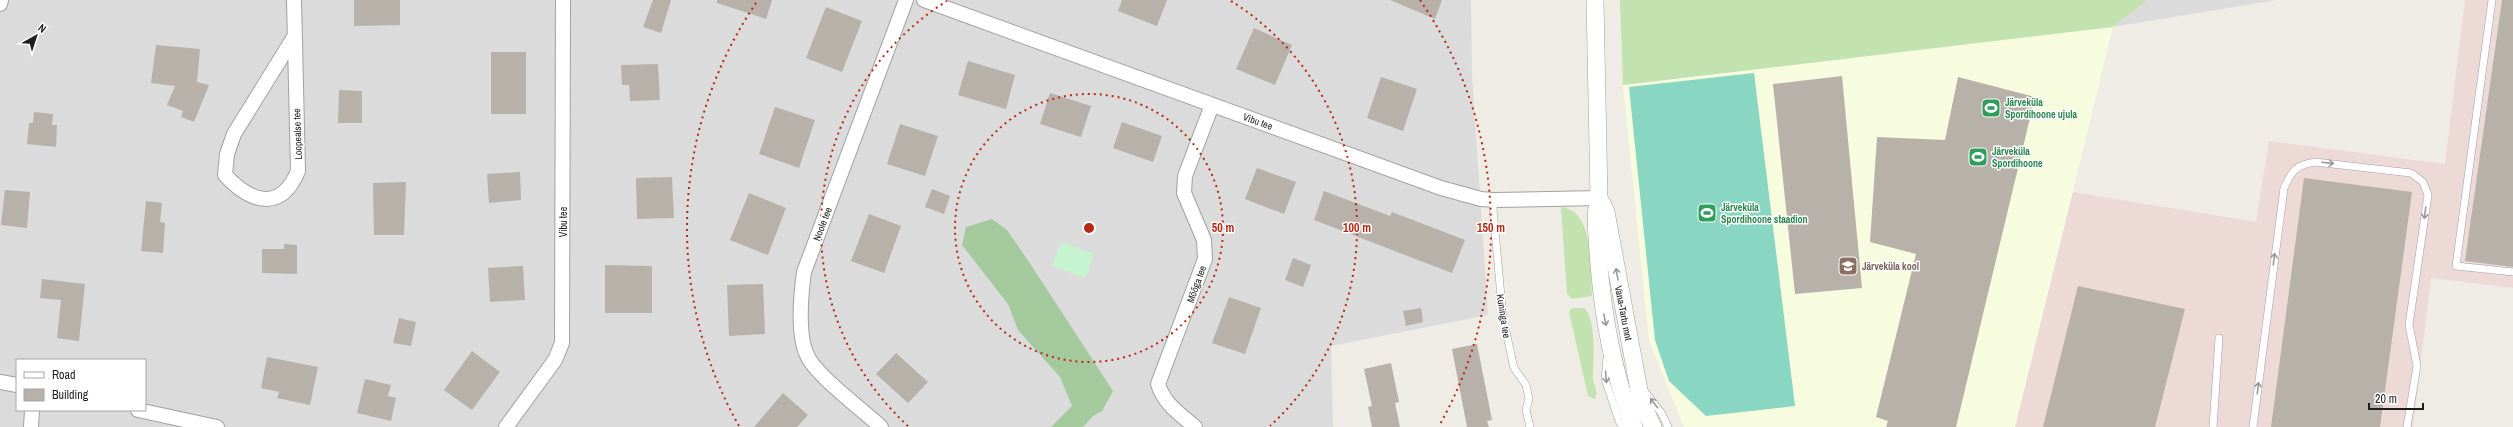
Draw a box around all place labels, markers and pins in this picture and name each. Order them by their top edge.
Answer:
place label: Järveküla Spordihoone ujula [2005,96,2077,121]
sports icon: Järveküla Spordihoone ujula [1980,97,2002,119]
place label: Järveküla Spordihoone [1992,145,2043,170]
sports icon: Järveküla Spordihoone [1967,146,1989,168]
place label: Järveküla Spordihoone staadion [1721,201,1808,226]
sports icon: Järveküla Spordihoone staadion [1696,202,1718,224]
centre of rings [1082,221,1096,235]
school or university icon: Järveküla kool [1837,255,1859,277]
place label: Järveküla kool [1862,260,1919,273]

